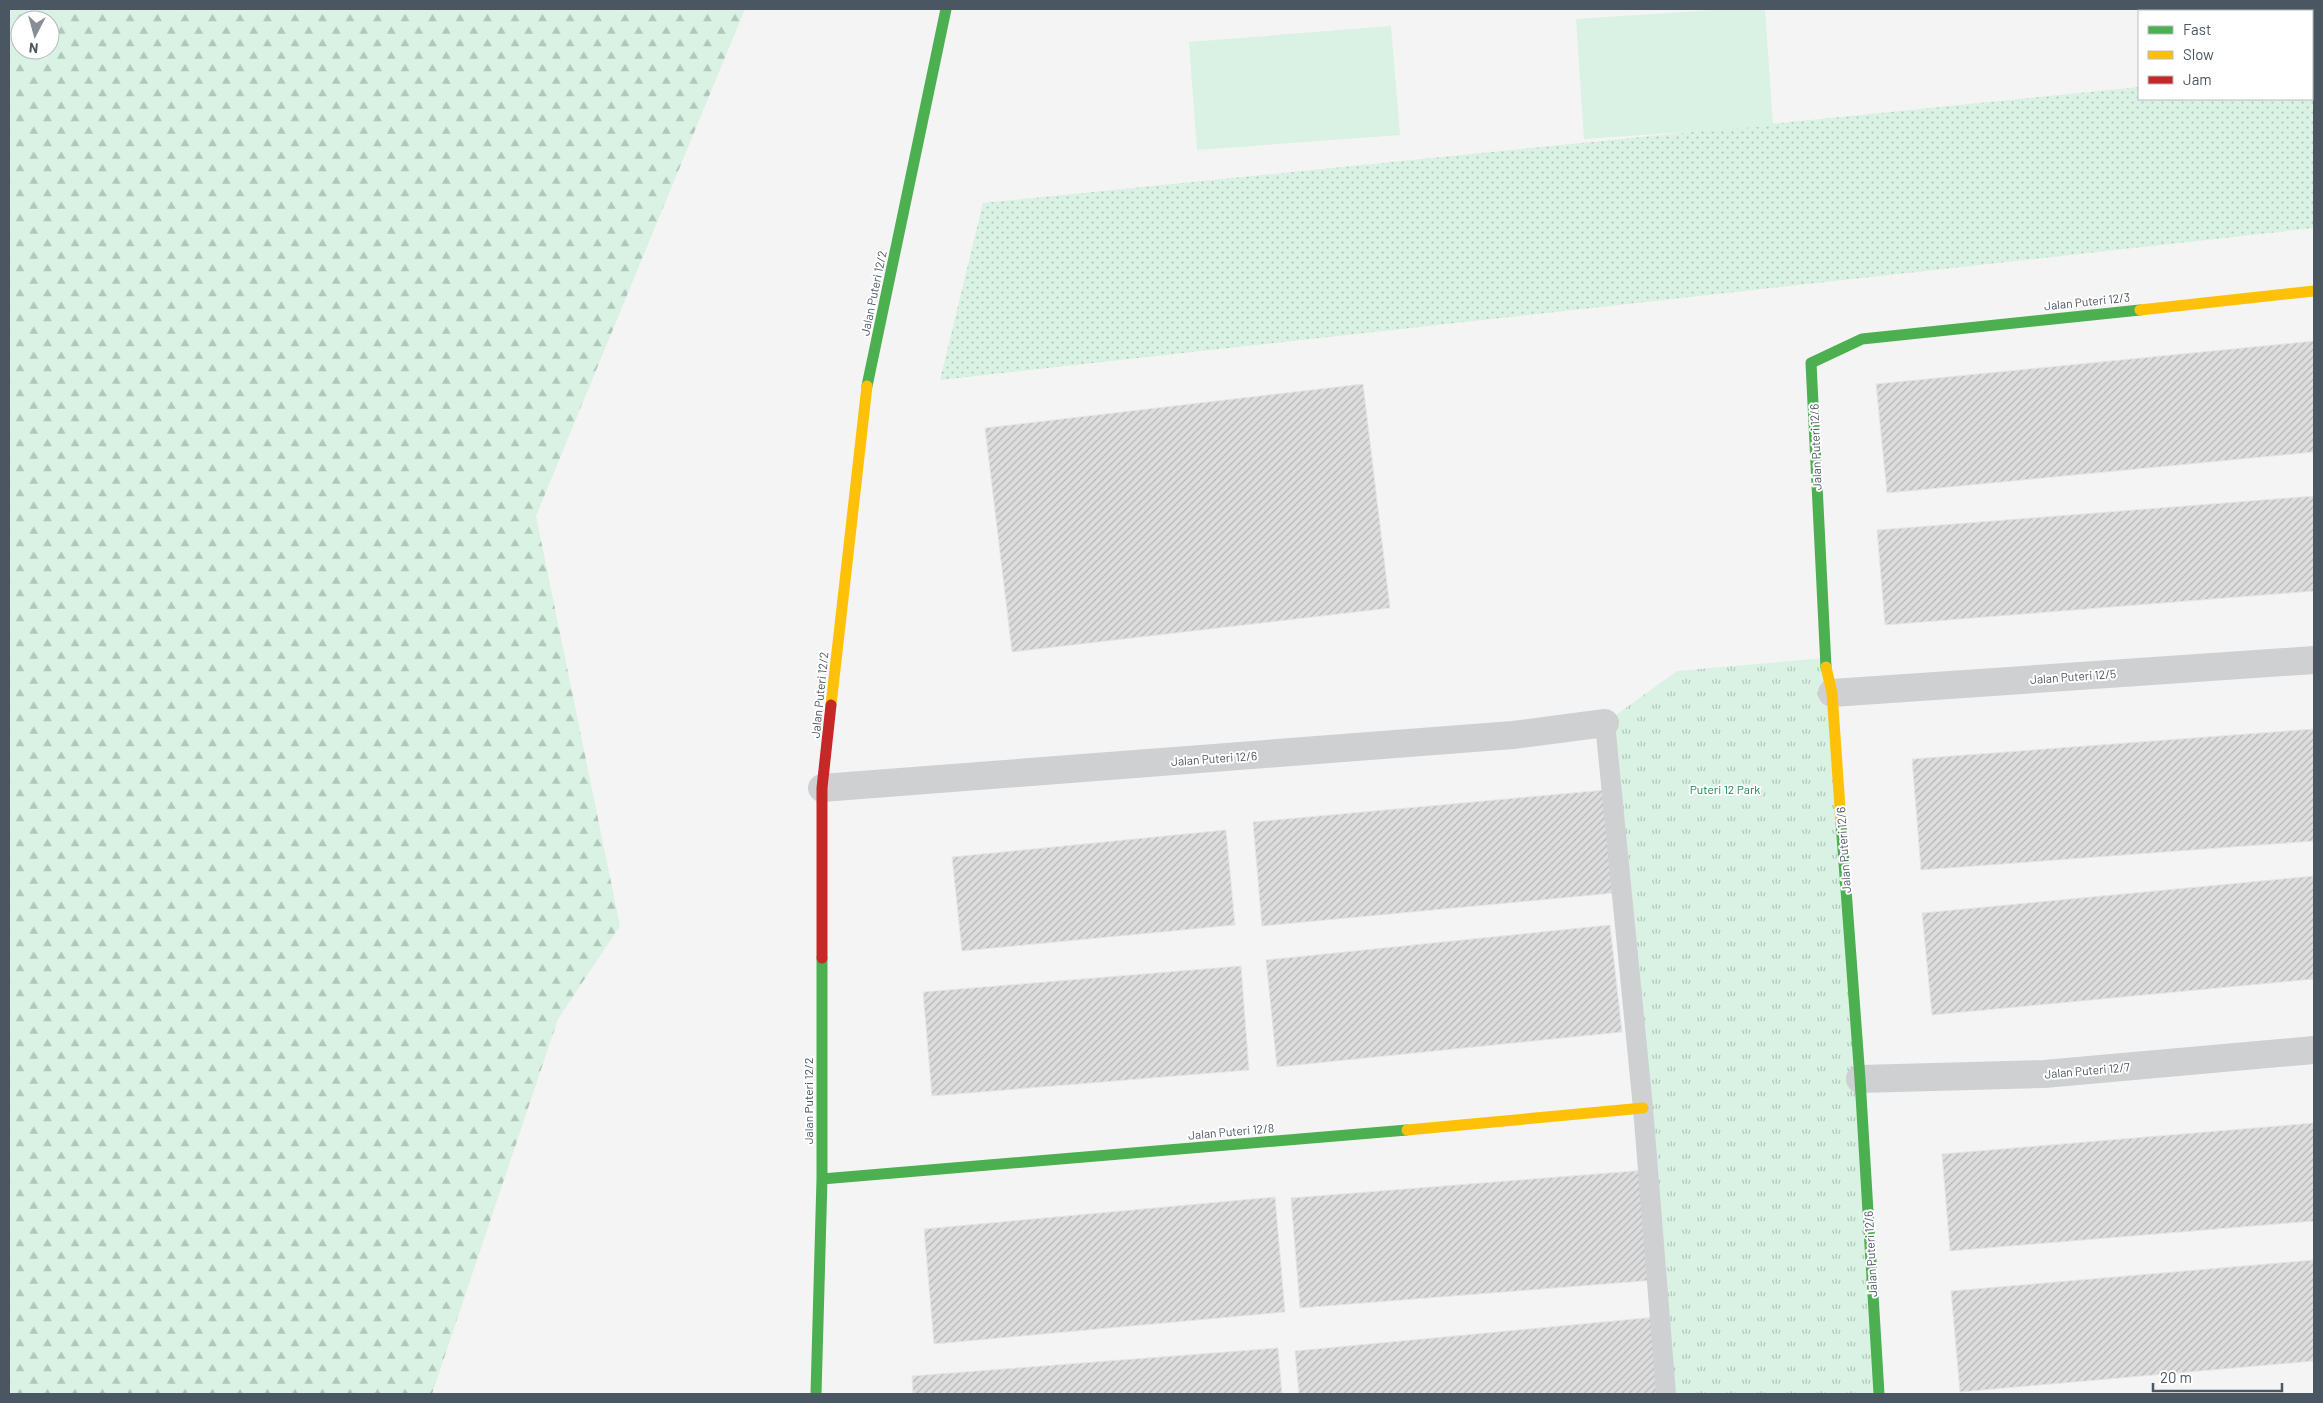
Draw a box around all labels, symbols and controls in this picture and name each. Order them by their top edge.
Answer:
north arrow [10,10,60,60]
legend [2138,10,2313,100]
text: Fast [2183,20,2211,38]
text: N [28,39,39,57]
text: Slow [2183,45,2214,63]
text: Jam [2183,70,2212,88]
street label: Jalan Puteri 12/2 [857,249,889,337]
street label: Jalan Puteri 12/3 [2043,290,2131,312]
street label: Jalan Puteri 12/6 [1806,404,1824,490]
street label: Jalan Puteri 12/2 [808,651,830,739]
street label: Jalan Puteri 12/5 [2029,666,2117,686]
street label: Jalan Puteri 12/6 [1170,748,1258,768]
park label: Puteri 12 Park [1690,782,1760,796]
street label: Jalan Puteri 12/6 [1833,806,1853,894]
street label: Jalan Puteri 12/2 [801,1058,815,1144]
street label: Jalan Puteri 12/7 [2044,1059,2131,1081]
street label: Jalan Puteri 12/8 [1187,1120,1275,1142]
street label: Jalan Puteri 12/6 [1861,1210,1879,1298]
scale bar [2153,1360,2282,1392]
text: 20 m [2160,1368,2192,1386]

